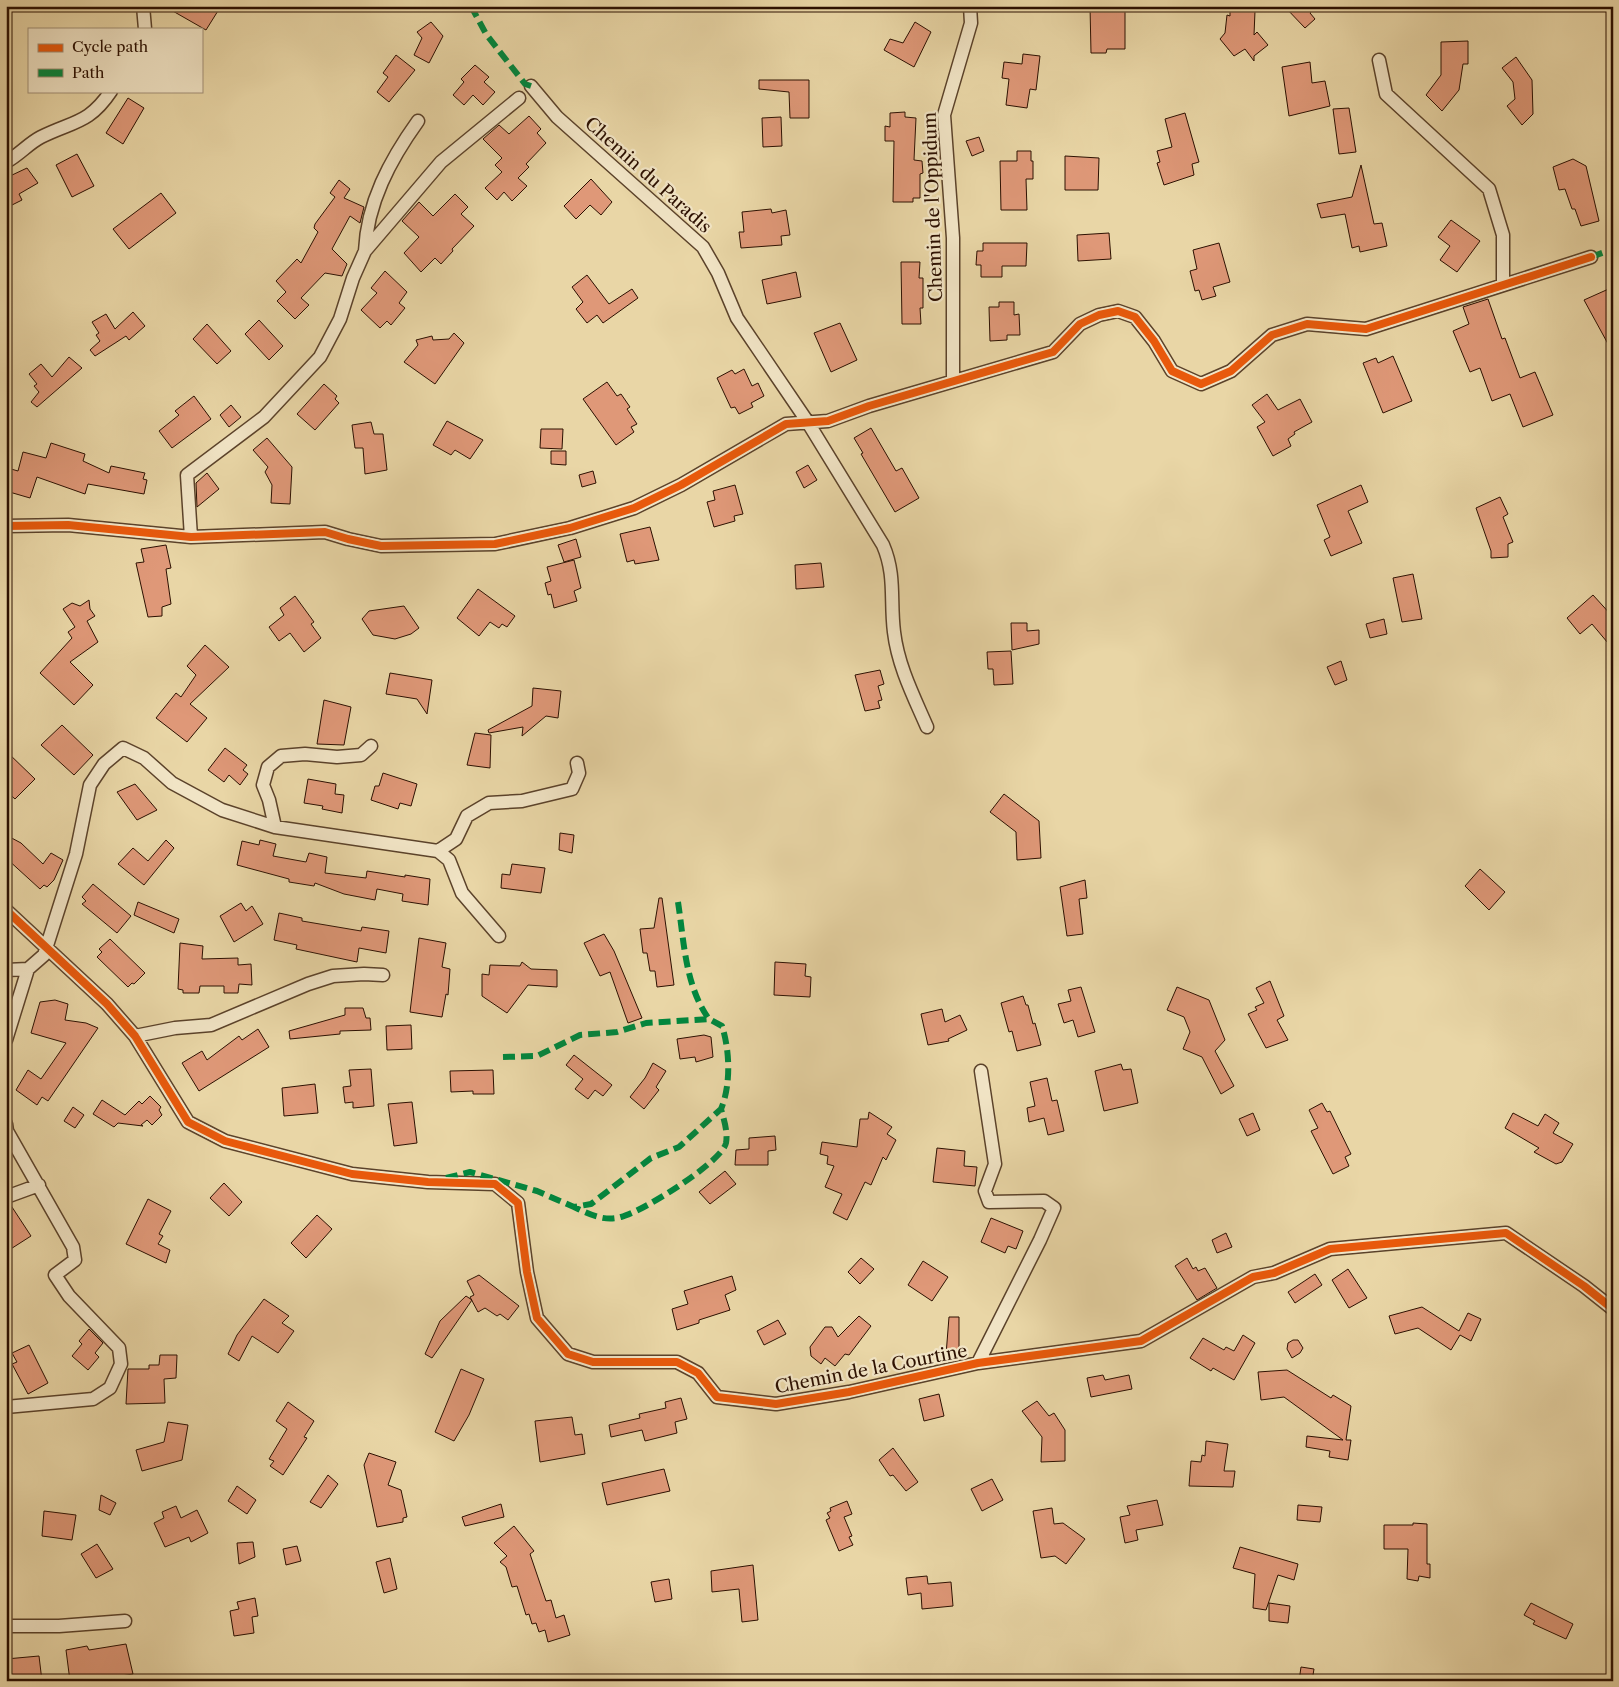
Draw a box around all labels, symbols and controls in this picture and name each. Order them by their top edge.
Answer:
legend [28,28,202,92]
text: Cycle path [72,37,149,56]
text: Path [72,63,105,82]
street label: Chemin de l'Oppidum [919,111,947,302]
street label: Chemin du Paradis [580,112,716,238]
street label: Chemin de la Courtine [773,1340,969,1398]

